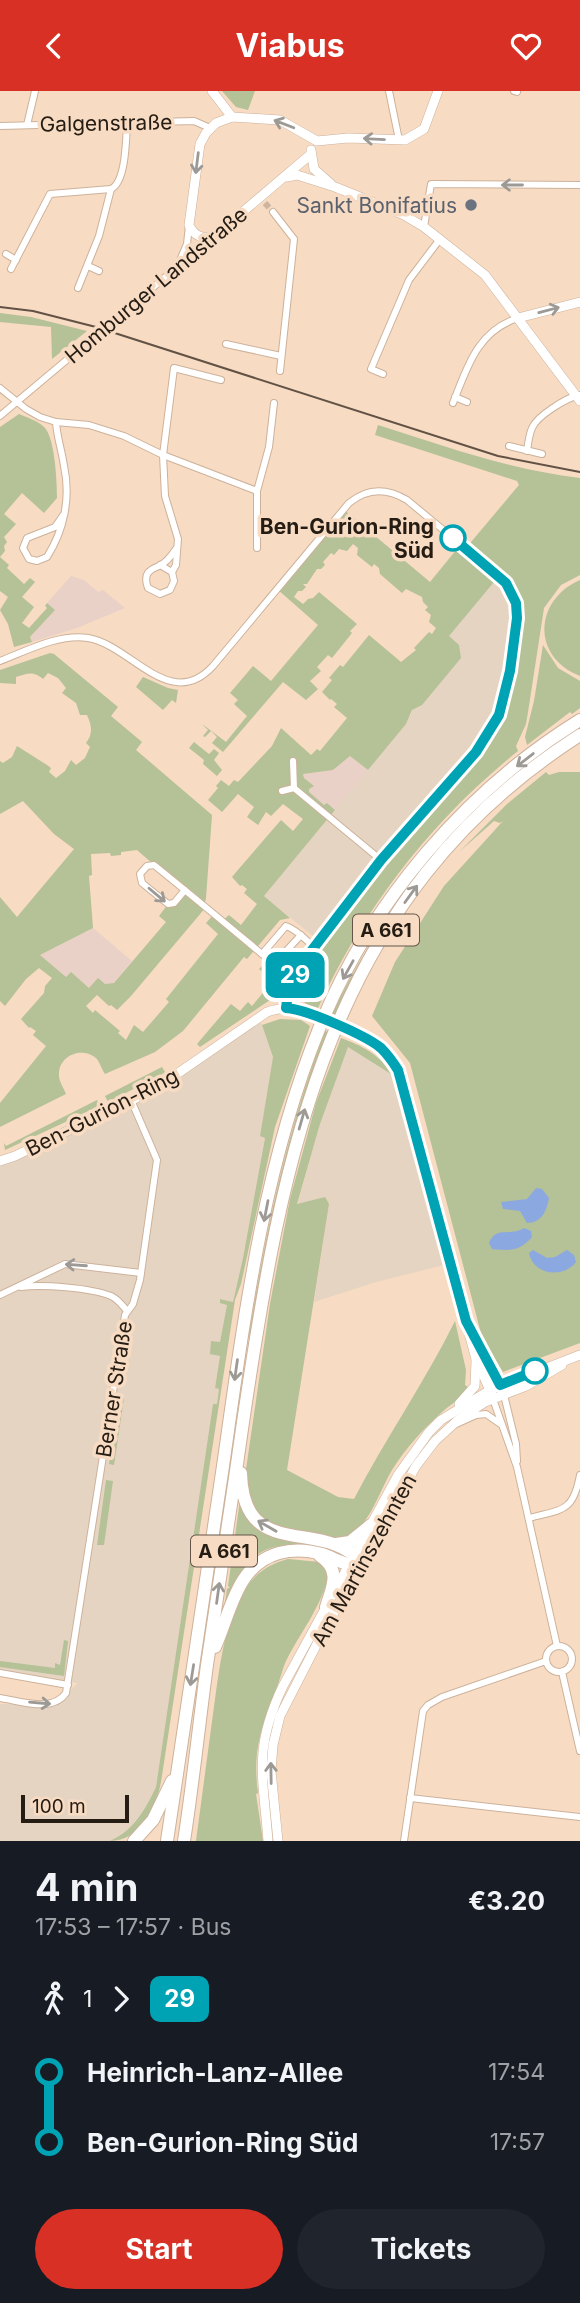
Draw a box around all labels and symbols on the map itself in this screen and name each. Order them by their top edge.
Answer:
street label: Galgenstraße [39,109,173,137]
one-way arrow [273,117,295,129]
one-way arrow [363,132,386,145]
one-way arrow [190,151,203,173]
one-way arrow [501,178,524,192]
place label: Sankt Bonifatius [297,193,457,218]
marker: Sankt Bonifatius [463,197,479,213]
street label: Homburger Landstraße [60,201,252,369]
one-way arrow [537,303,560,316]
place label: Ben-Gurion-Ring Süd [260,514,434,563]
marker: Ben-Gurion-Ring Süd [440,525,466,551]
one-way arrow [516,753,534,768]
one-way arrow [404,885,418,904]
one-way arrow [147,887,165,902]
road number: A 661 [353,915,419,945]
line badge: 29 [264,952,326,998]
one-way arrow [341,959,354,980]
street label: Ben-Gurion-Ring [21,1063,183,1161]
one-way arrow [296,1109,309,1131]
one-way arrow [259,1199,272,1222]
one-way arrow [65,1258,88,1271]
street label: Berner Straße [91,1319,137,1459]
unlabelled marker [522,1358,548,1384]
one-way arrow [230,1359,243,1381]
street label: Am Martinszehnten [306,1470,422,1650]
one-way arrow [258,1519,278,1533]
road number: A 661 [191,1535,257,1567]
one-way arrow [212,1582,225,1605]
one-way arrow [185,1663,198,1686]
one-way arrow [28,1697,51,1710]
one-way arrow [265,1762,278,1785]
scale bar [21,1792,130,1824]

